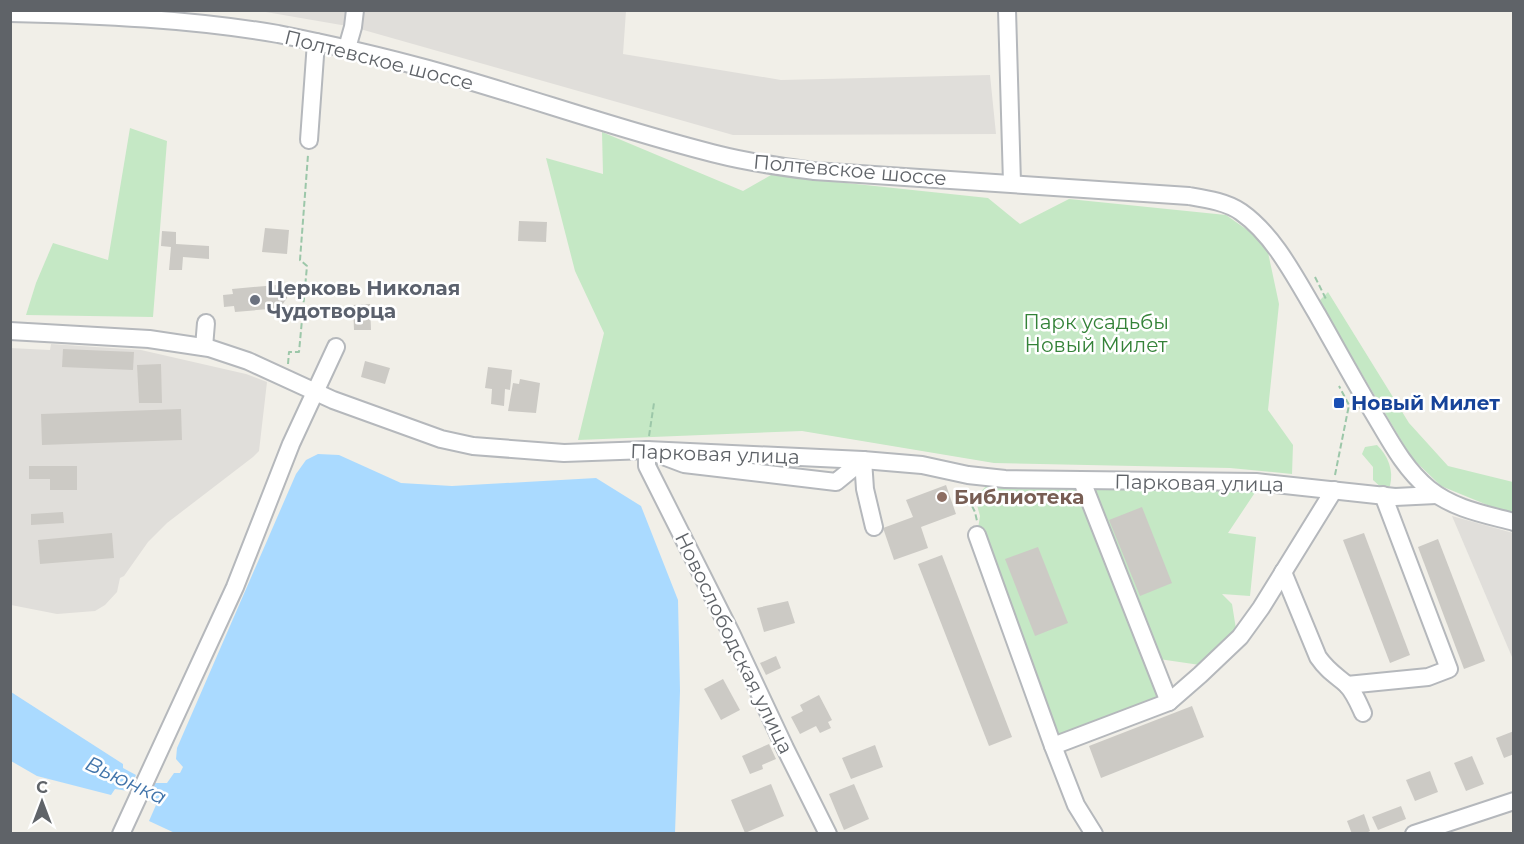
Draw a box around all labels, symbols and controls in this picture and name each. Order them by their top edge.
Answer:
street label: Полтевское шоссе [282,25,476,95]
street label: Полтевское шоссе [752,150,948,190]
place label: Церковь Николая Чудотворца [267,276,460,323]
marker: Церковь Николая Чудотворца [248,293,262,307]
park label: Парк усадьбы Новый Милет [1023,310,1169,357]
place label: Новый Милет [1351,391,1500,415]
marker: Новый Милет [1332,396,1346,410]
street label: Парковая улица [630,439,800,469]
street label: Парковая улица [1114,470,1284,496]
place label: Библиотека [954,485,1084,509]
marker: Библиотека [935,490,949,504]
street label: Новослободская улица [670,528,798,758]
water label: Вьюнка [82,750,170,810]
north arrow [12,772,72,832]
text: С [36,778,48,797]

